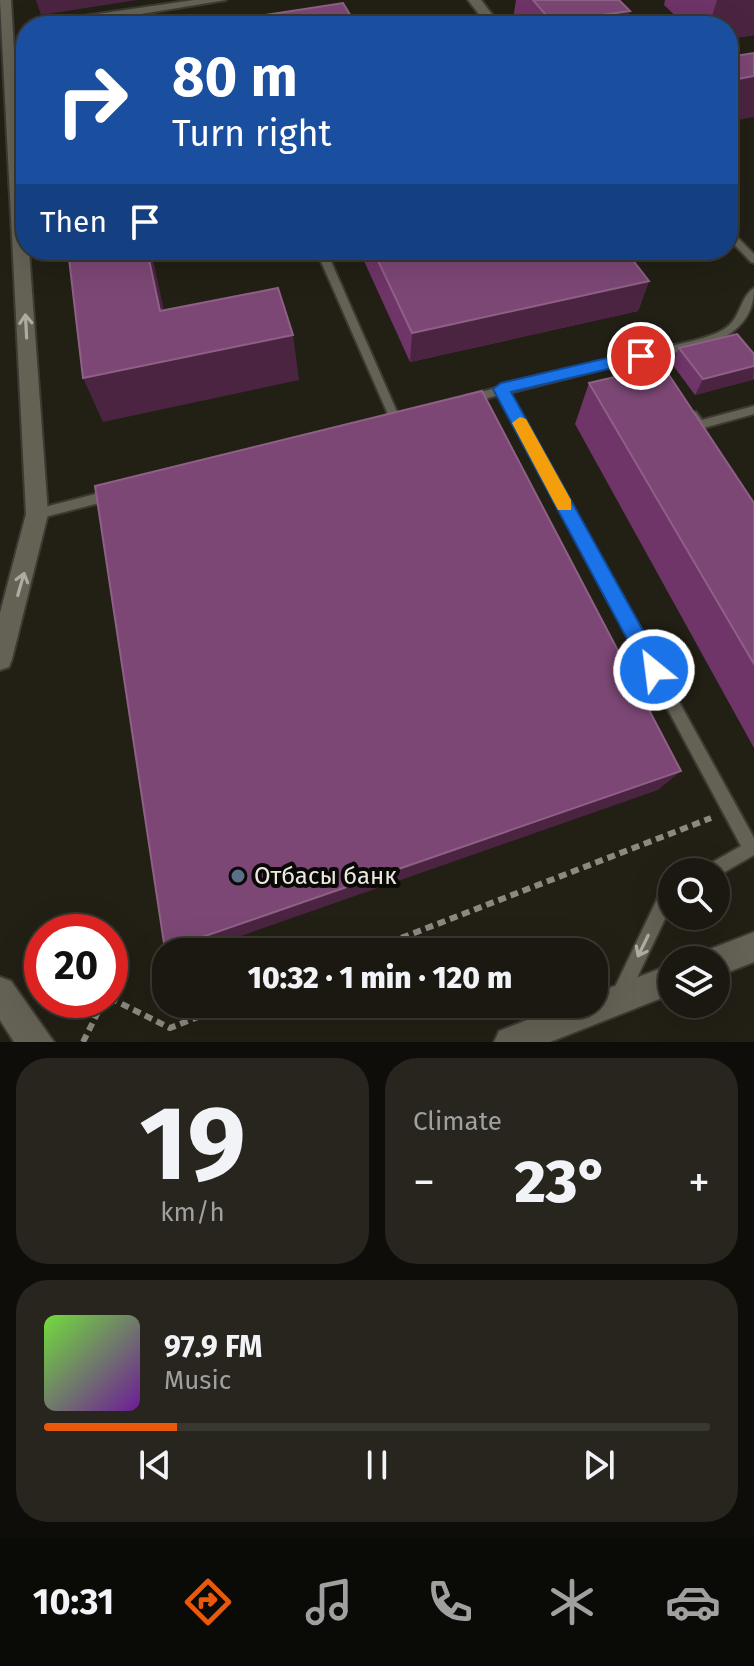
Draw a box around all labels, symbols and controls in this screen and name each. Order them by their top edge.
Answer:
text: 80 m [172,44,298,111]
icon: right [40,48,144,152]
text: Turn right [172,112,332,156]
icon: arrive [123,200,167,244]
text: Then [40,204,107,240]
one-way arrow [18,313,33,340]
pin [607,322,675,390]
icon: arrive [619,334,663,378]
one-way arrow [14,571,29,597]
position arrow [612,628,696,712]
map controls [658,858,730,1018]
button: search [658,858,730,930]
place label: Отбасы банк [254,862,397,890]
marker: Отбасы банк [229,867,247,885]
speed limit sign: 20 [24,914,128,1018]
one-way arrow [635,933,651,957]
button: layers [658,946,730,1018]
text: 10:32 · 1 min · 120 m [248,960,512,996]
text: 19 [139,1082,246,1207]
text: Climate [413,1106,502,1137]
text: 23° [515,1146,608,1218]
text: − [413,1156,435,1209]
text: + [688,1156,710,1209]
text: km/h [160,1197,225,1228]
text: 97.9 FM [164,1329,262,1365]
text: Music [164,1365,231,1396]
icon: previous [133,1443,177,1487]
icon: pause [355,1443,399,1487]
icon: next [577,1443,621,1487]
icon: directions [180,1574,236,1630]
icon: music [301,1574,357,1630]
icon: phone [422,1574,478,1630]
icon: climate [544,1574,600,1630]
icon: car [665,1574,721,1630]
text: 10:31 [33,1580,114,1624]

